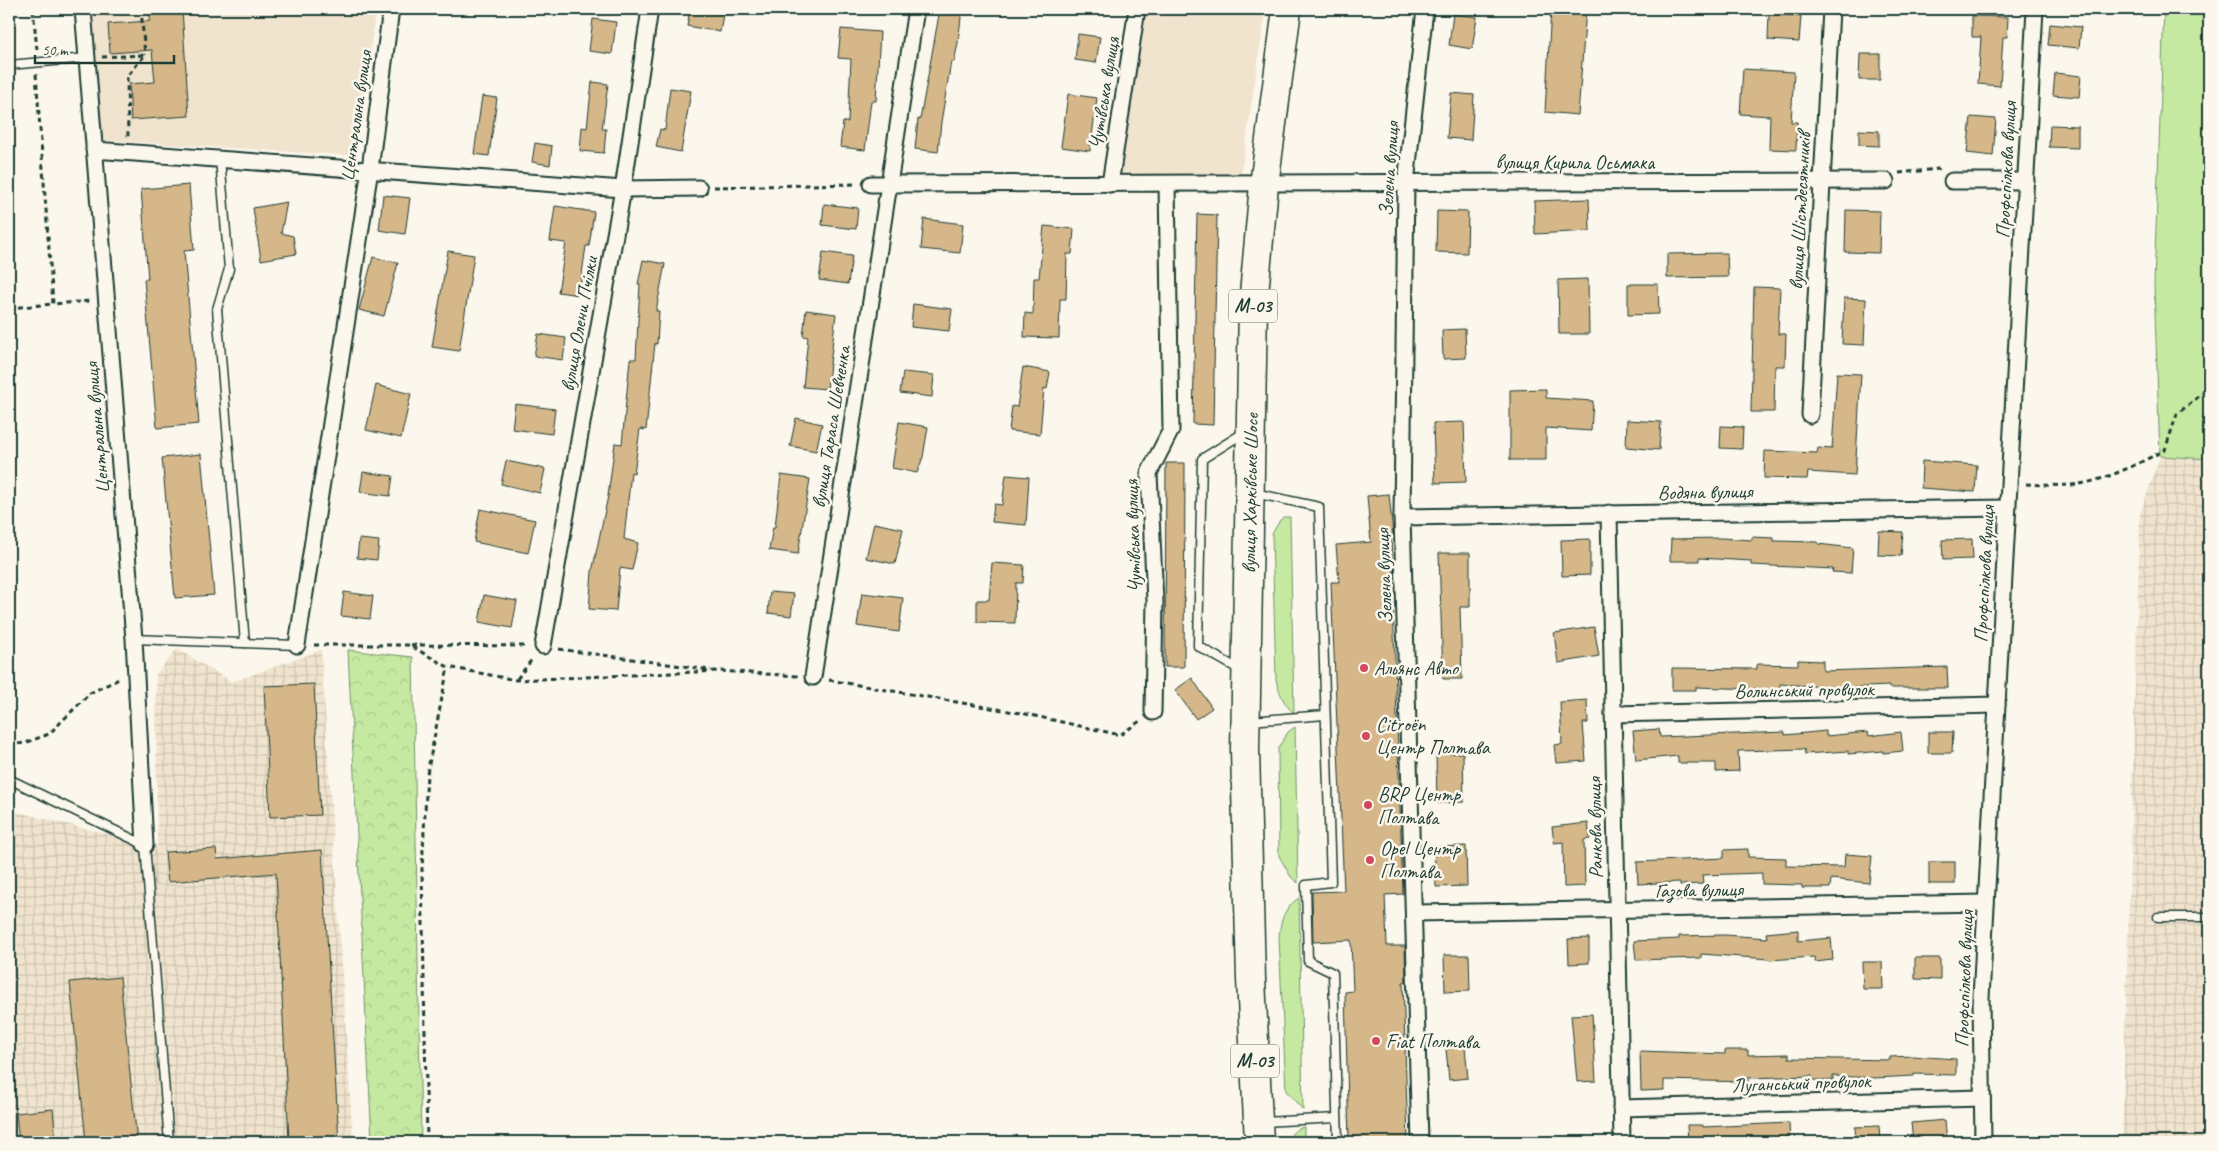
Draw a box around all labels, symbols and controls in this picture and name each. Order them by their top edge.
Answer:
scale bar [35,32,174,64]
street label: Чутівська вулиця [1083,34,1125,151]
text: 50 m [42,41,69,60]
street label: Центральна вулиця [334,47,378,183]
street label: Профспілкова вулиця [1990,99,2022,239]
street label: Зелена вулиця [1373,119,1405,217]
street label: вулиця Шістдесятників [1783,127,1817,290]
street label: вулиця Кирила Осьмака [1496,150,1656,175]
street label: вулиця Олени Пчілки [555,253,603,393]
road number: М-03 [1229,290,1277,322]
street label: вулиця Тараса Шевченка [806,342,856,510]
street label: Центральна вулиця [79,359,115,495]
street label: вулиця Харківське Шосе [1236,412,1264,573]
street label: Чутівська вулиця [1119,478,1147,593]
street label: Водяна вулиця [1657,479,1755,505]
street label: Профспілкова вулиця [1968,503,2000,643]
street label: Зелена вулиця [1370,526,1398,624]
place label: Альянс Авто [1374,656,1459,681]
marker: Альянс Авто [1358,662,1370,674]
street label: Волинський провулок [1734,676,1876,704]
place label: Citroën Центр Полтава [1376,712,1491,760]
marker: Citroën Центр Полтава [1360,730,1372,742]
street label: Ранкова вулиця [1582,775,1608,879]
place label: BRP Центр Полтава [1378,782,1462,830]
marker: BRP Центр Полтава [1362,799,1374,811]
place label: Opel Центр Полтава [1380,836,1461,884]
marker: Opel Центр Полтава [1364,854,1376,866]
street label: Газова вулиця [1655,877,1745,904]
street label: Профспілкова вулиця [1949,908,1979,1048]
place label: Fiat Полтава [1386,1029,1481,1054]
marker: Fiat Полтава [1370,1035,1382,1047]
road number: М-03 [1231,1044,1279,1078]
street label: Луганський провулок [1731,1068,1872,1098]

